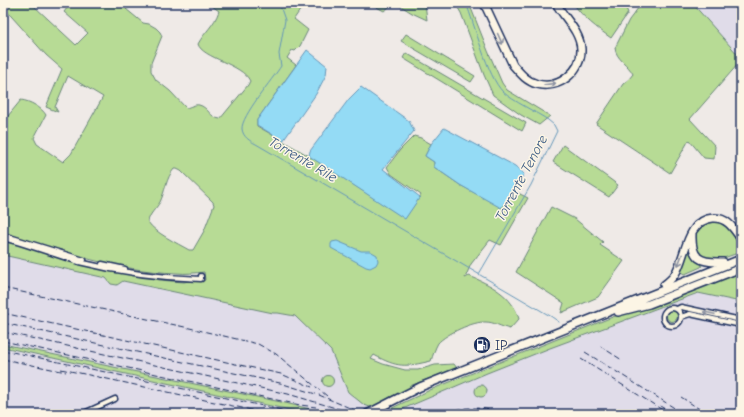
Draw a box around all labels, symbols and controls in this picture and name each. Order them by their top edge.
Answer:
one-way arrow [497,32,504,44]
one-way arrow [543,80,556,88]
water label: Torrente Tenore [492,132,551,224]
water label: Torrente Rile [265,133,340,186]
one-way arrow [676,254,684,266]
one-way arrow [702,308,715,316]
fuel station icon: IP [472,335,492,355]
place label: IP [495,338,507,353]

